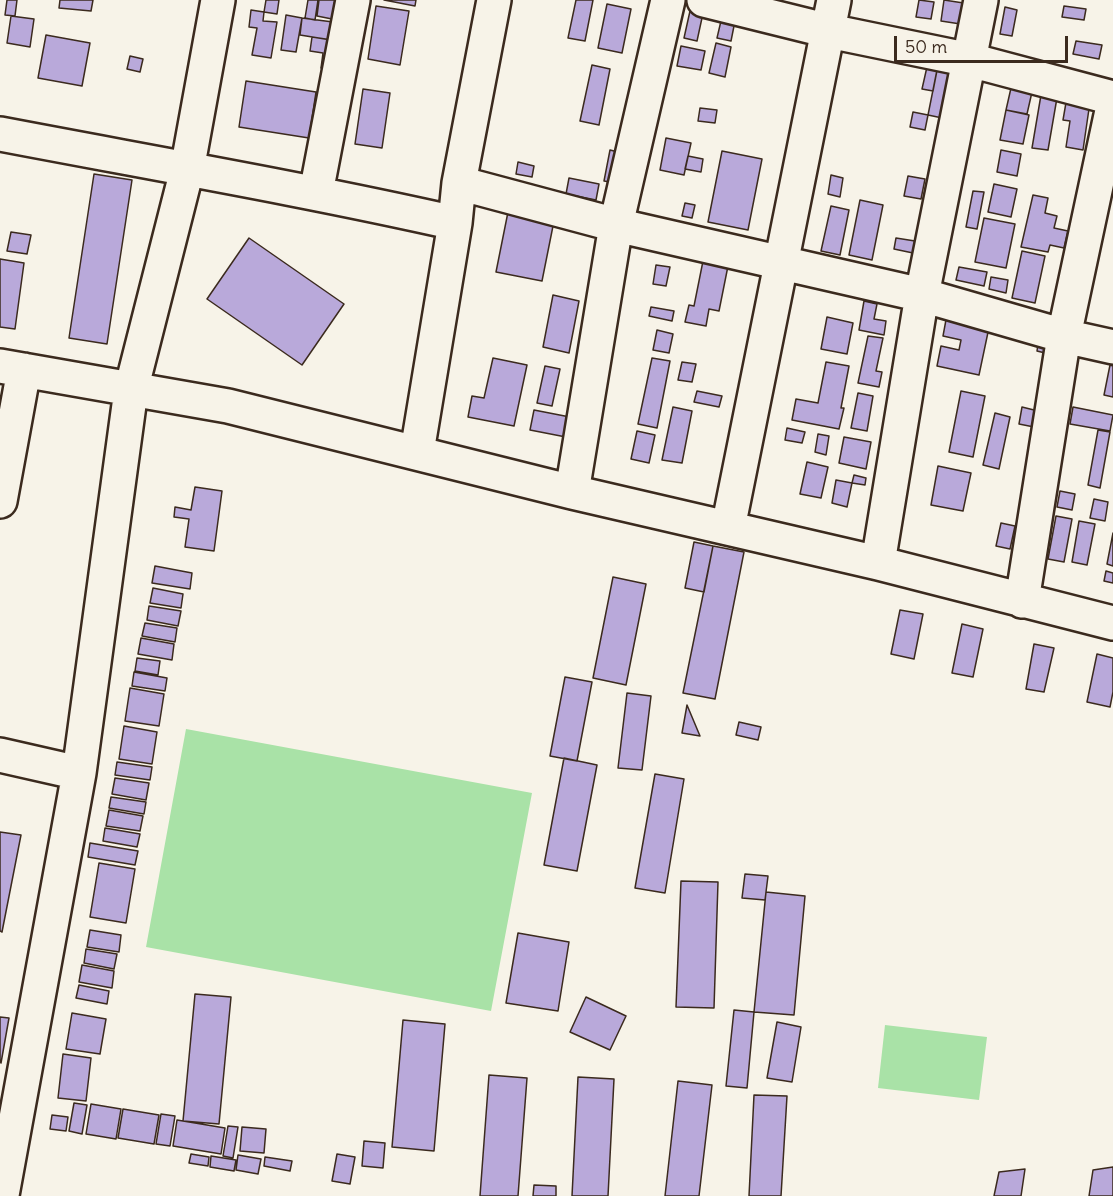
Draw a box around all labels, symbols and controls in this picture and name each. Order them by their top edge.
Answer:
scale bar [897,24,1071,62]
text: 50 m [905,35,947,58]

